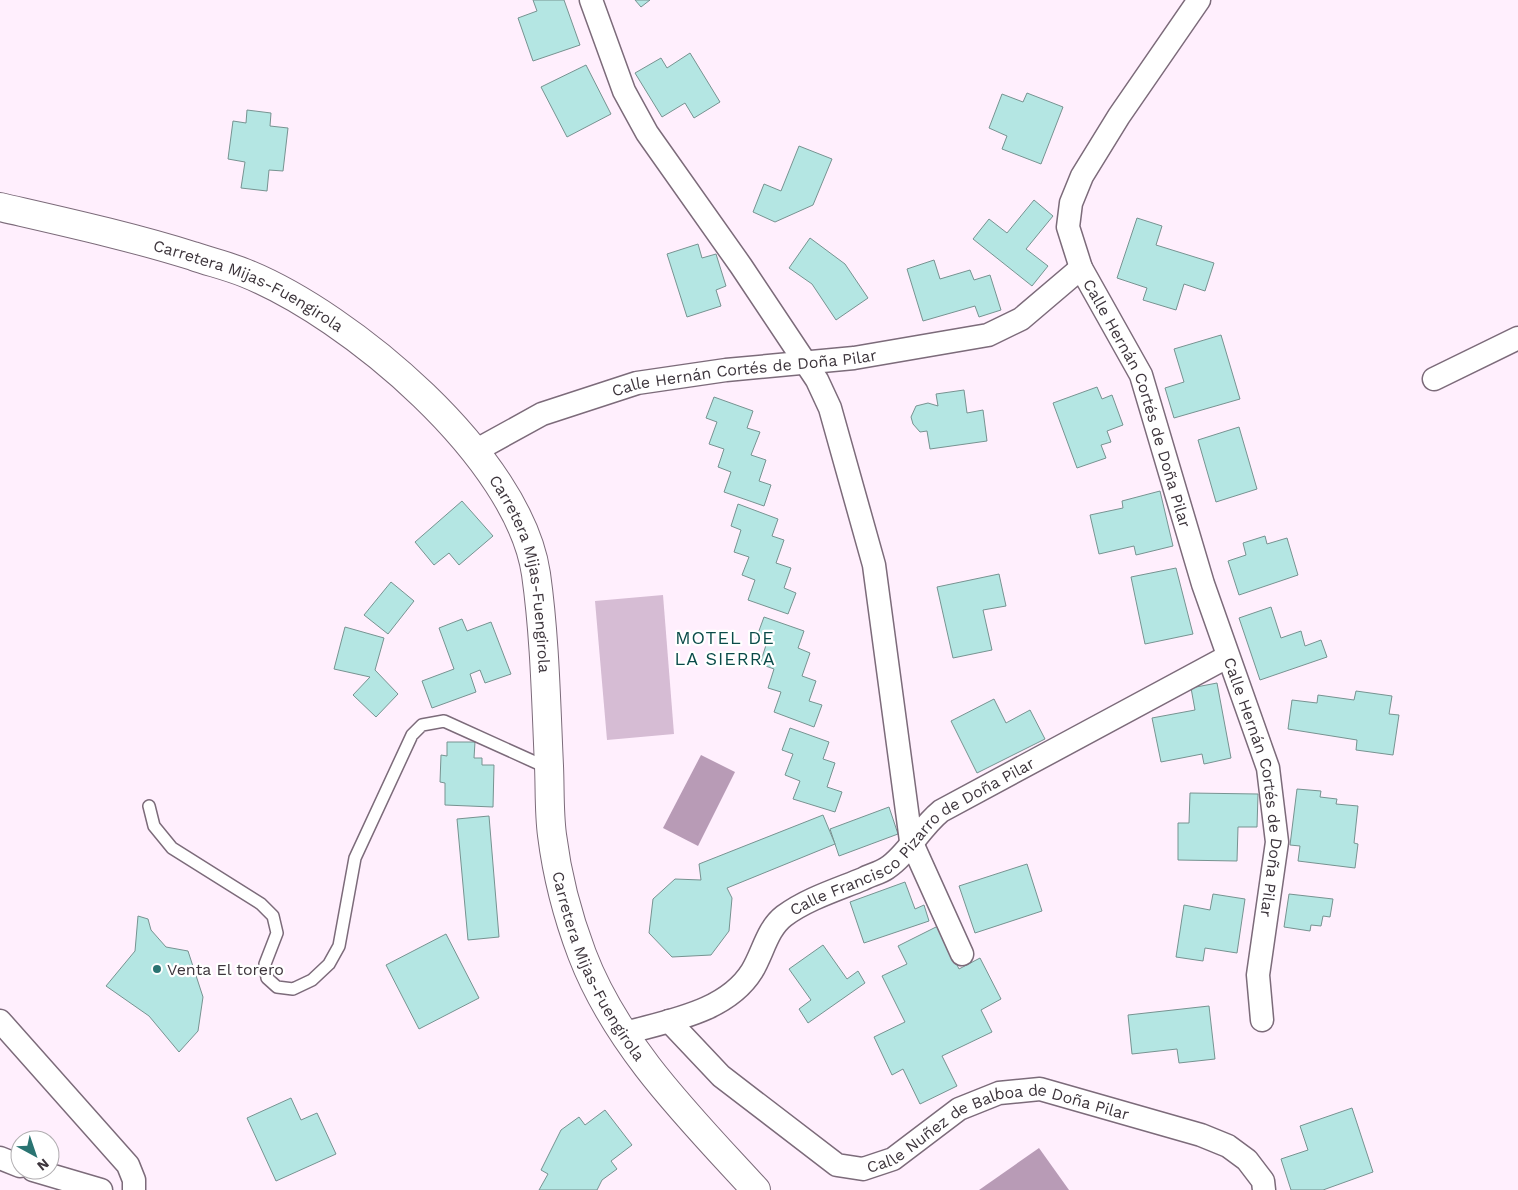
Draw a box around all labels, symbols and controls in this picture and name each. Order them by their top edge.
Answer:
street label: Carretera Mijas-Fuengirola [151,235,347,336]
street label: Calle Hernán Cortés de Doña Pilar [1080,276,1195,530]
street label: Calle Hernán Cortés de Doña Pilar [609,345,878,400]
street label: Carretera Mijas-Fuengirola [485,471,554,674]
district label: MOTEL DE LA SIERRA [674,627,776,669]
street label: Calle Hernán Cortés de Doña Pilar [1220,655,1287,919]
street label: Calle Francisco Pizarro de Doña Pilar [786,753,1038,919]
street label: Carretera Mijas-Fuengirola [549,869,649,1064]
place label: Venta El torero [167,960,284,979]
marker: Venta El torero [151,963,163,975]
street label: Calle Nuñez de Balboa de Doña Pilar [864,1079,1132,1177]
north arrow [10,1130,60,1180]
text: N [34,1155,52,1174]

